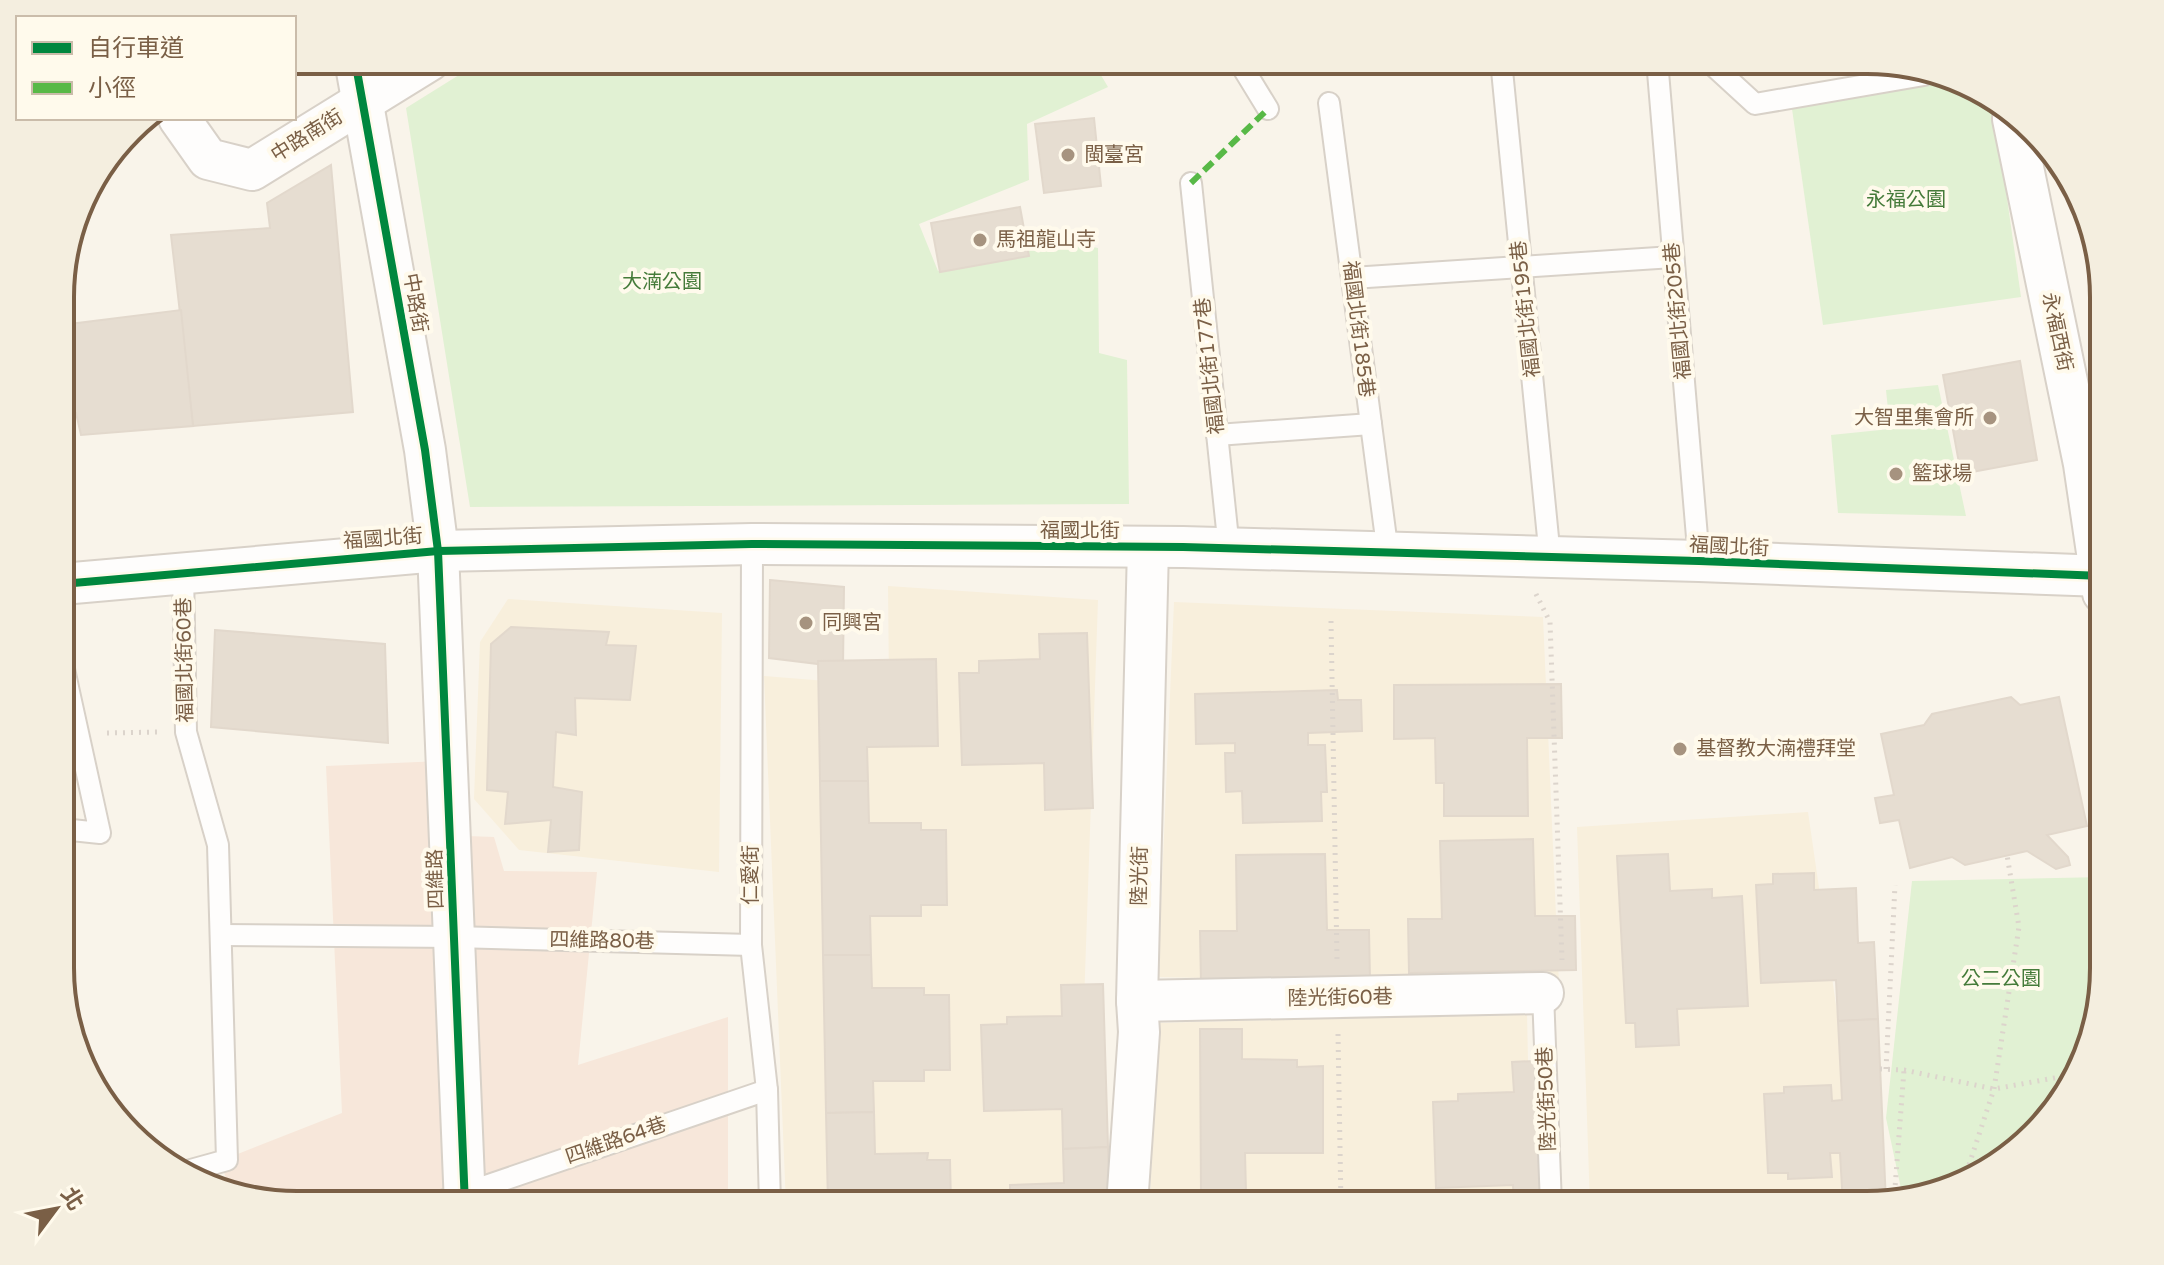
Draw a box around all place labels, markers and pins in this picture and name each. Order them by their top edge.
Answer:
place label: 閩臺宮 [1084,143,1144,167]
marker: 閩臺宮 [1059,146,1077,164]
place label: 馬祖龍山寺 [996,228,1096,252]
marker: 馬祖龍山寺 [971,231,989,249]
place label: 大智里集會所 [1854,406,1974,430]
marker: 大智里集會所 [1981,409,1999,427]
place label: 籃球場 [1912,462,1972,486]
marker: 籃球場 [1887,465,1905,483]
place label: 同興宮 [822,611,882,635]
marker: 同興宮 [797,614,815,632]
place label: 基督教大湳禮拜堂 [1696,737,1856,761]
marker: 基督教大湳禮拜堂 [1671,740,1689,758]

